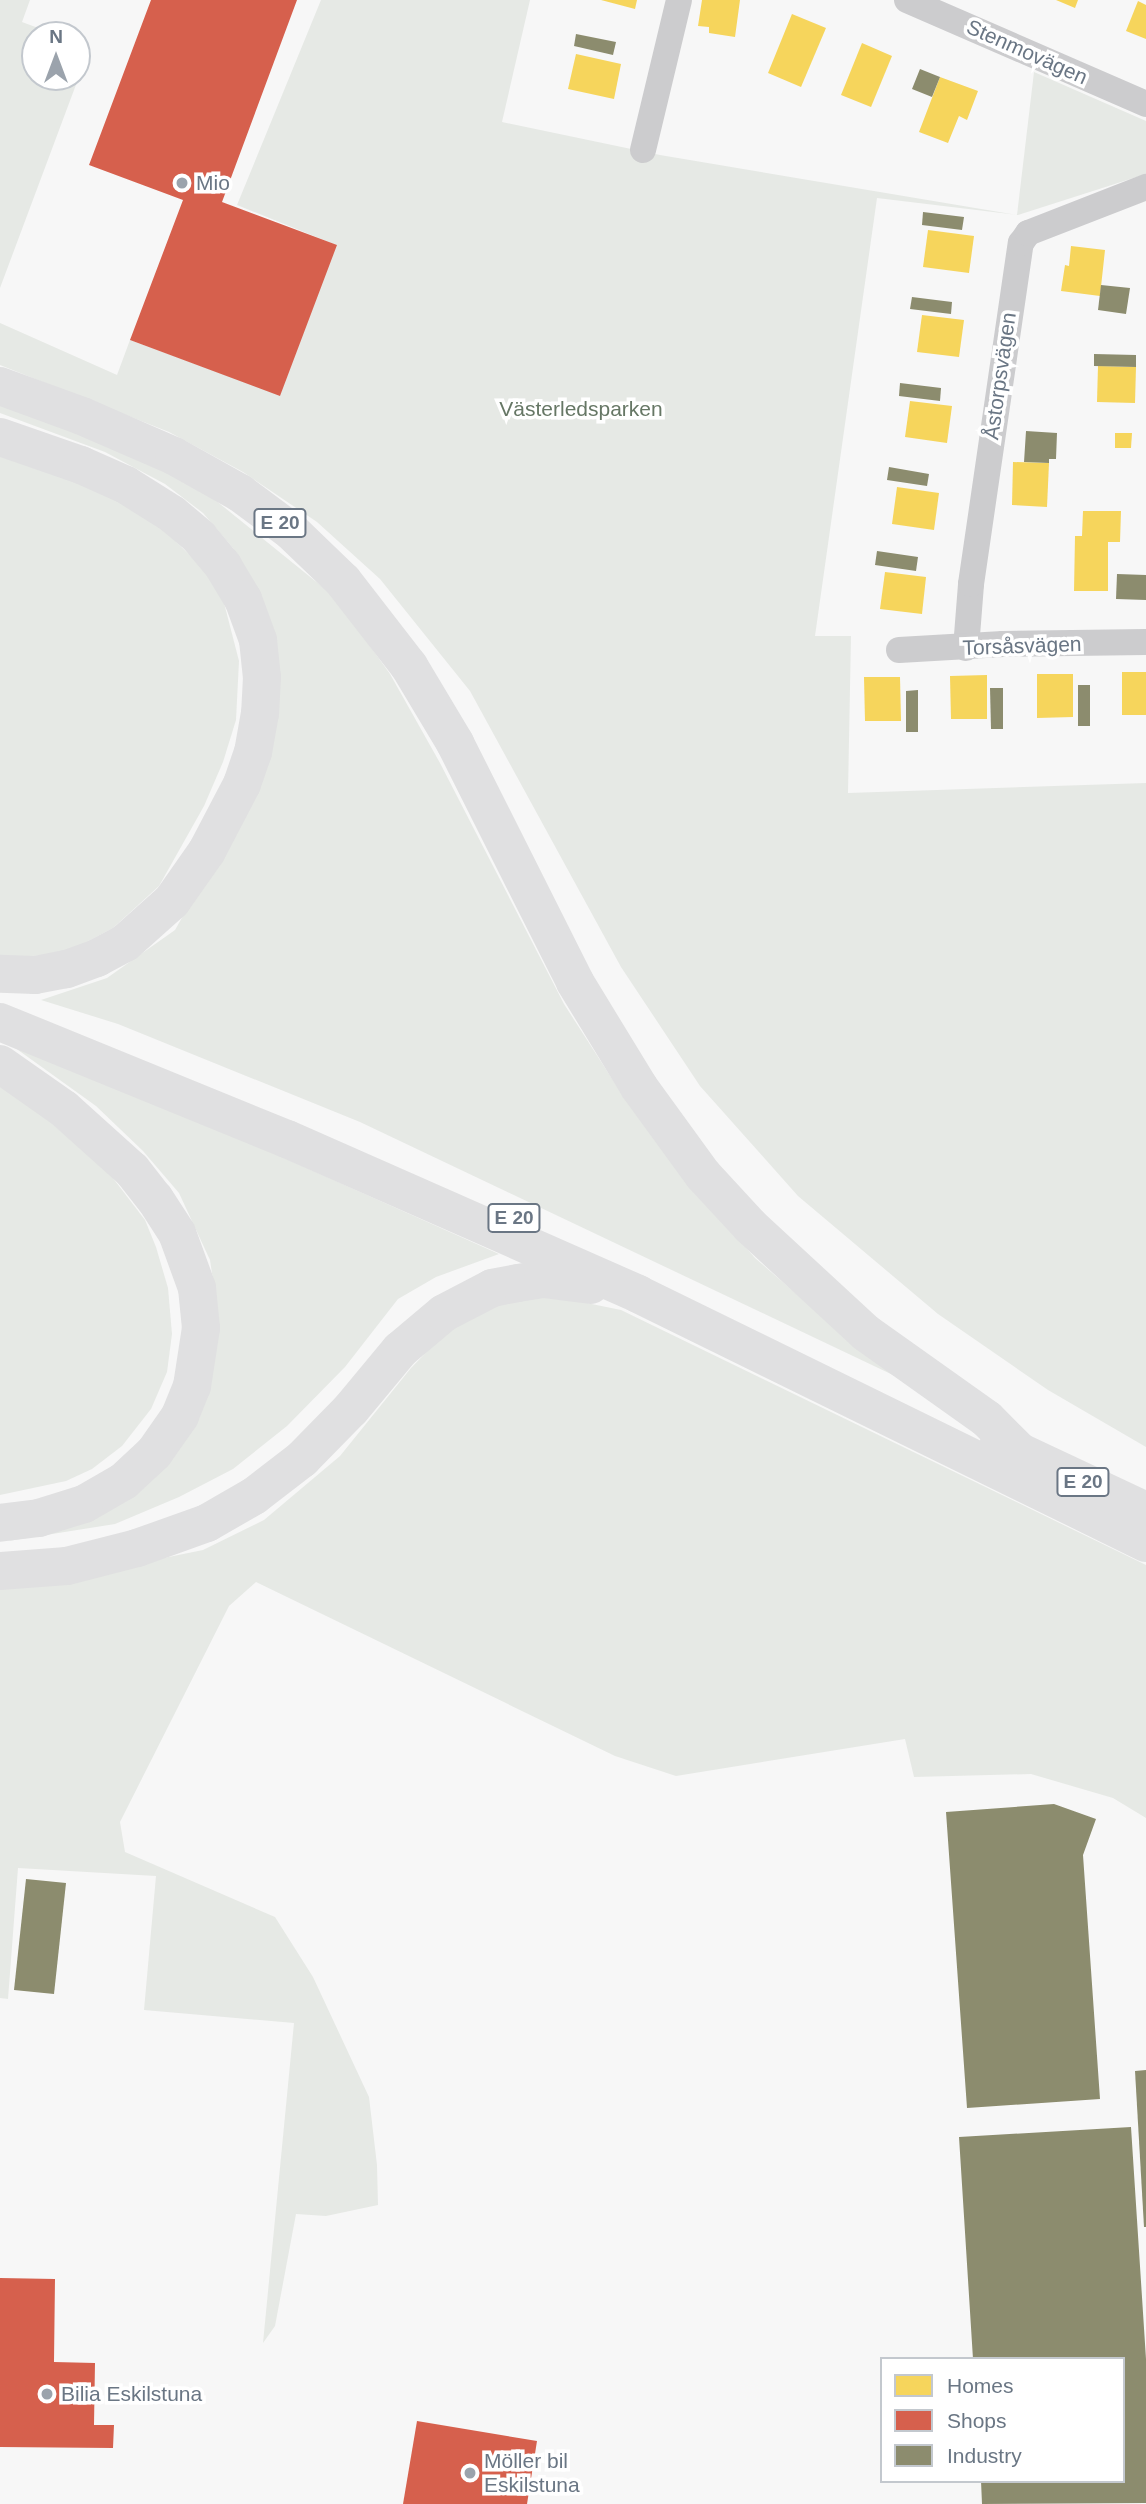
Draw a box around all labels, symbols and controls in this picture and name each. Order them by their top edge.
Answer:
street label: Stenmovägen [963,14,1091,90]
north arrow [21,21,91,91]
text: N [49,26,63,47]
place label: Mio [196,170,230,196]
marker: Mio [174,175,190,191]
street label: Åstorpsvägen [979,311,1021,441]
park label: Västerledsparken [499,396,663,422]
road number: E 20 [252,508,308,538]
street label: Torsåsvägen [962,631,1082,661]
road number: E 20 [486,1202,542,1234]
road number: E 20 [1055,1466,1111,1498]
legend [880,2357,1125,2483]
text: Homes [947,2374,1014,2397]
place label: Bilia Eskilstuna [61,2381,202,2407]
marker: Bilia Eskilstuna [39,2386,55,2402]
text: Shops [947,2409,1007,2432]
text: Industry [947,2444,1022,2467]
place label: Möller bil Eskilstuna [484,2448,580,2498]
marker: Möller bil Eskilstuna [462,2465,478,2481]

